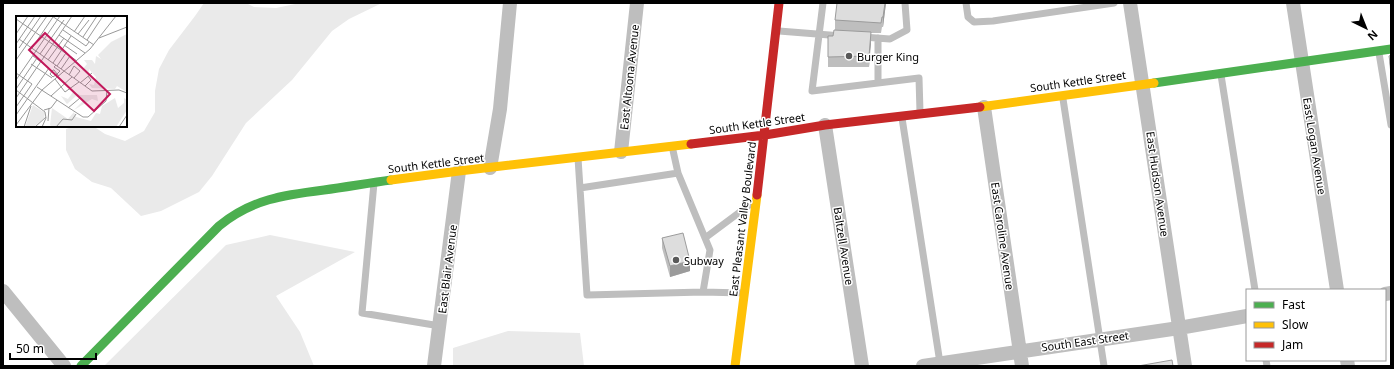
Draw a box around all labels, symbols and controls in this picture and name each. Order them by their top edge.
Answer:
north arrow [1346,8,1386,48]
inset map [16,16,127,127]
street label: East Altoona Avenue [616,24,642,130]
text: N [1365,27,1382,44]
place label: Burger King [857,49,919,64]
marker: Burger King [844,51,854,61]
street label: South Kettle Street [1029,67,1127,95]
street label: East Logan Avenue [1300,96,1330,196]
street label: South Kettle Street [708,109,806,137]
street label: East Hudson Avenue [1143,130,1173,238]
street label: East Pleasant Valley Boulevard [725,141,759,297]
street label: South Kettle Street [387,150,485,176]
street label: East Caroline Avenue [988,181,1018,291]
street label: Baltzell Avenue [830,206,858,286]
street label: East Blair Avenue [434,224,460,314]
place label: Subway [684,253,724,268]
marker: Subway [671,255,681,265]
legend [1246,289,1386,361]
text: Fast [1282,296,1306,313]
text: Slow [1282,316,1309,333]
street label: South East Street [1040,327,1130,355]
scale bar [10,335,96,361]
text: Jam [1281,336,1303,353]
text: 50 m [16,340,44,357]

